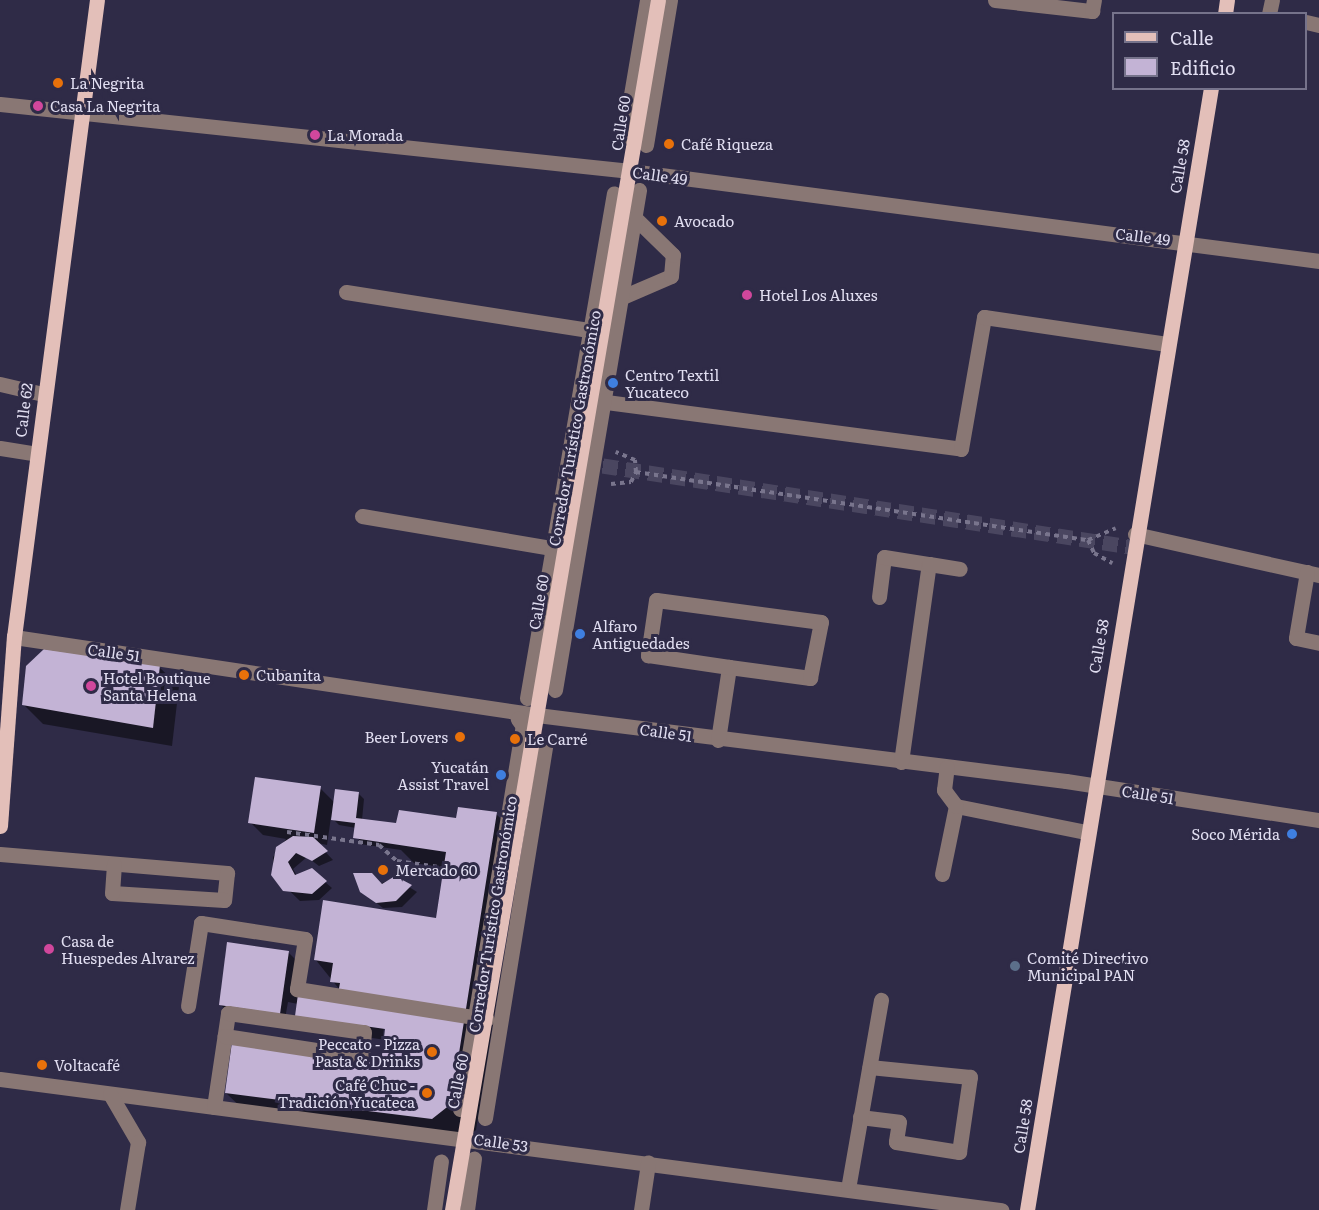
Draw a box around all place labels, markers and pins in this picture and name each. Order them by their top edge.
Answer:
place label: La Negrita [70,74,144,92]
marker: La Negrita [51,76,65,90]
place label: Casa La Negrita [50,97,160,115]
marker: Casa La Negrita [31,99,45,113]
place label: La Morada [327,126,403,144]
marker: La Morada [308,128,322,142]
place label: Café Riqueza [681,135,773,153]
marker: Café Riqueza [662,137,676,151]
place label: Avocado [674,212,734,230]
marker: Avocado [655,214,669,228]
place label: Hotel Los Aluxes [759,286,877,304]
marker: Hotel Los Aluxes [740,288,754,302]
place label: Centro Textil Yucateco [625,365,719,400]
marker: Centro Textil Yucateco [606,376,620,390]
place label: Alfaro Antiguedades [592,616,689,651]
marker: Alfaro Antiguedades [573,627,587,641]
place label: Cubanita [256,666,321,684]
place label: Hotel Boutique Santa Helena [103,668,210,703]
marker: Cubanita [237,668,251,682]
marker: Hotel Boutique Santa Helena [84,679,98,693]
place label: Beer Lovers [364,728,448,746]
marker: Beer Lovers [453,730,467,744]
place label: Le Carré [527,730,587,748]
marker: Le Carré [508,732,522,746]
place label: Yucatán Assist Travel [397,757,489,792]
marker: Yucatán Assist Travel [494,768,508,782]
place label: Soco Mérida [1191,825,1280,843]
marker: Soco Mérida [1285,827,1299,841]
place label: Mercado 60 [395,861,477,879]
marker: Mercado 60 [376,863,390,877]
place label: Casa de Huespedes Alvarez [61,931,195,966]
marker: Casa de Huespedes Alvarez [42,942,56,956]
place label: Comité Directivo Municipal PAN [1027,948,1149,983]
marker: Comité Directivo Municipal PAN [1008,959,1022,973]
place label: Peccato - Pizza Pasta & Drinks [315,1034,420,1069]
marker: Peccato - Pizza Pasta & Drinks [425,1045,439,1059]
place label: Voltacafé [54,1056,120,1074]
marker: Voltacafé [35,1058,49,1072]
place label: Café Chuc - Tradición Yucateca [277,1075,415,1110]
marker: Café Chuc - Tradición Yucateca [420,1086,434,1100]

